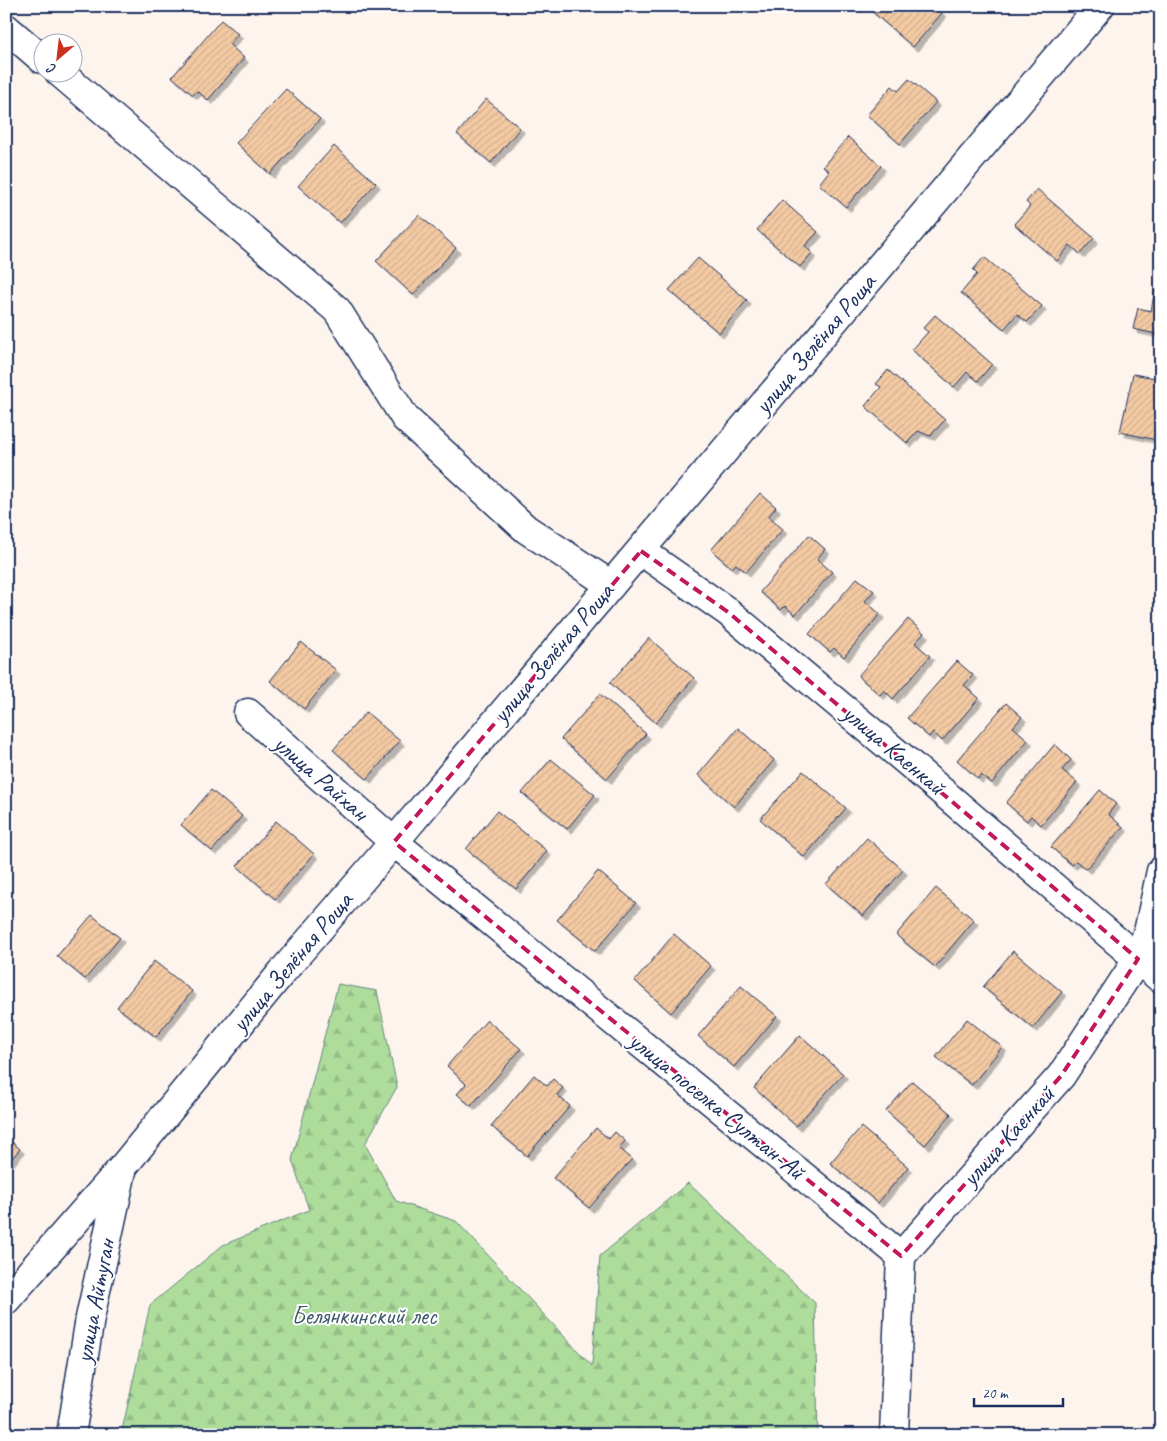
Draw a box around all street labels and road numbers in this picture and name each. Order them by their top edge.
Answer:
street label: улица Зелёная Роща [746,266,884,422]
street label: улица Зелёная Роща [484,575,622,731]
street label: улица Каенкай [834,696,953,803]
street label: улица Райхан [265,727,377,829]
street label: улица Зелёная Роща [223,884,361,1040]
street label: улица поселка Султан-Ай [621,1024,813,1188]
street label: улица Каенкай [953,1078,1063,1195]
street label: улица Айтуган [67,1235,123,1368]

